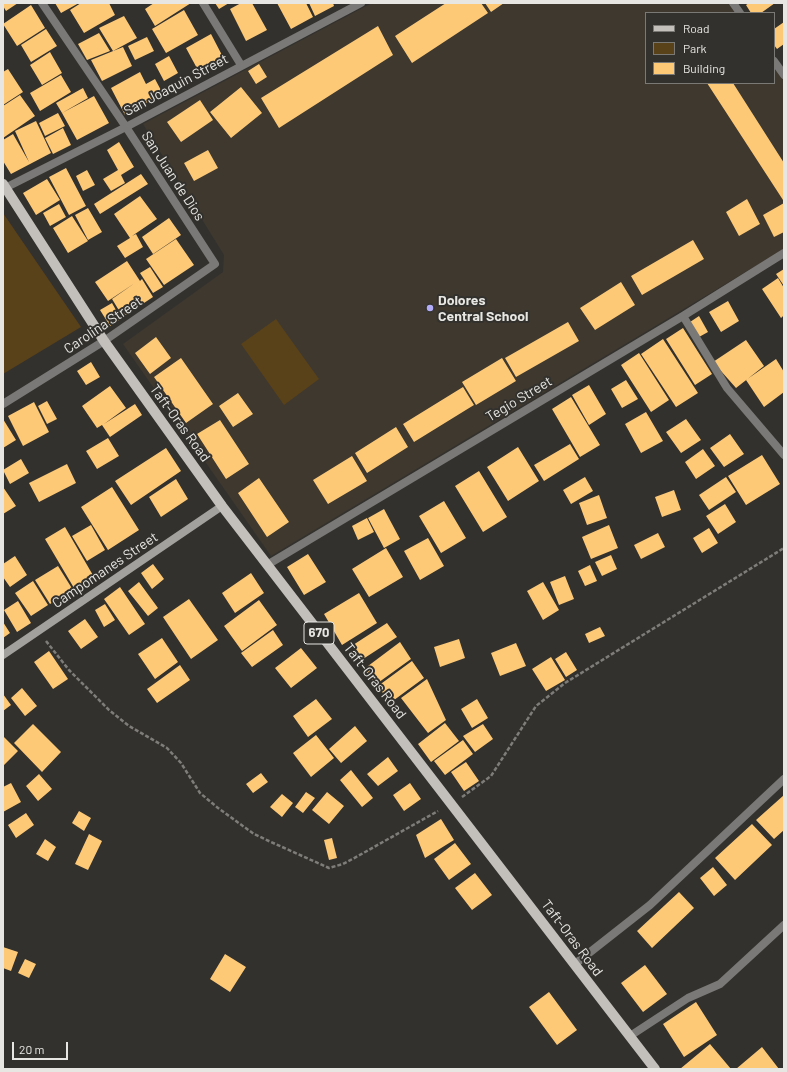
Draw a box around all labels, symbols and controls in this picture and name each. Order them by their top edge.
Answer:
legend [645,12,775,84]
text: Road [683,21,710,35]
text: Park [683,41,707,55]
street label: San Joaquin Street [121,50,231,120]
text: Building [683,61,725,75]
street label: San Juan de Dios [138,128,208,224]
place label: Dolores Central School [438,292,528,324]
street label: Carolina Street [61,293,145,357]
marker: Dolores Central School [425,303,435,313]
street label: Tegio Street [483,373,555,425]
street label: Taft-Oras Road [146,381,214,465]
street label: Campomanes Street [49,528,161,612]
road number: 670 [304,622,334,644]
street label: Taft-Oras Road [340,640,410,722]
street label: Taft-Oras Road [538,896,606,980]
scale bar [14,1034,70,1060]
text: 20 m [19,1042,45,1056]

